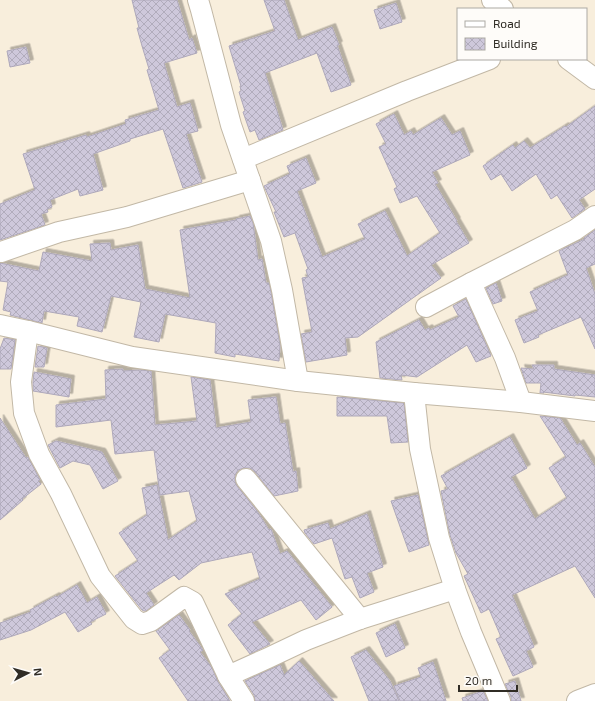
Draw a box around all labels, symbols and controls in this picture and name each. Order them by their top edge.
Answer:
legend [457,8,587,60]
text: Road [493,16,521,30]
text: Building [493,36,538,50]
north arrow [8,653,48,693]
text: N [32,667,45,677]
scale bar [459,667,517,693]
text: 20 m [465,673,492,687]

